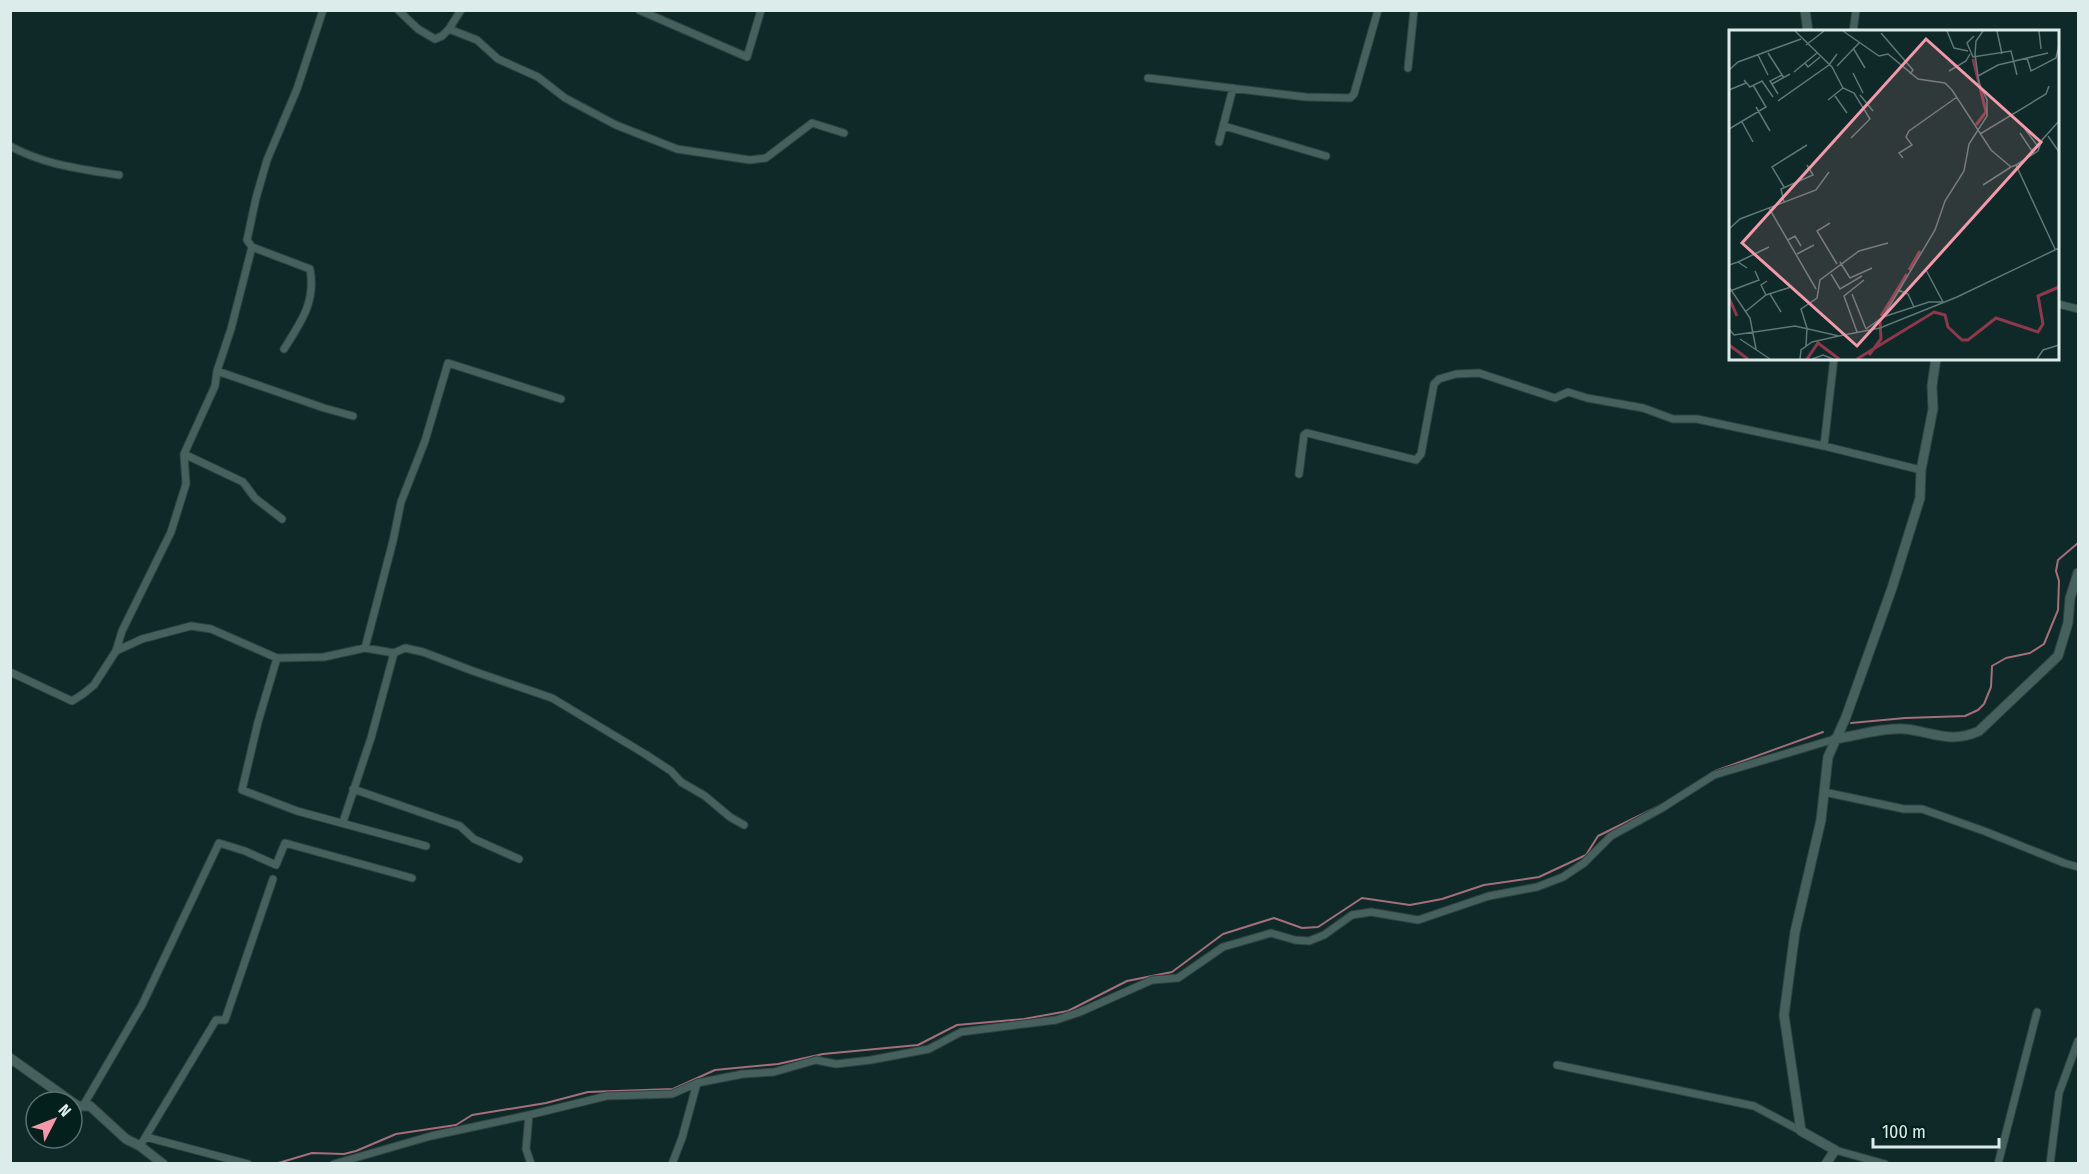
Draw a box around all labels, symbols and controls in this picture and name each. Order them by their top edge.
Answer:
inset map [1729,30,2059,360]
north arrow [24,1090,84,1150]
text: N [55,1100,75,1120]
scale bar [1873,1111,1999,1149]
text: 100 m [1882,1121,1926,1143]

